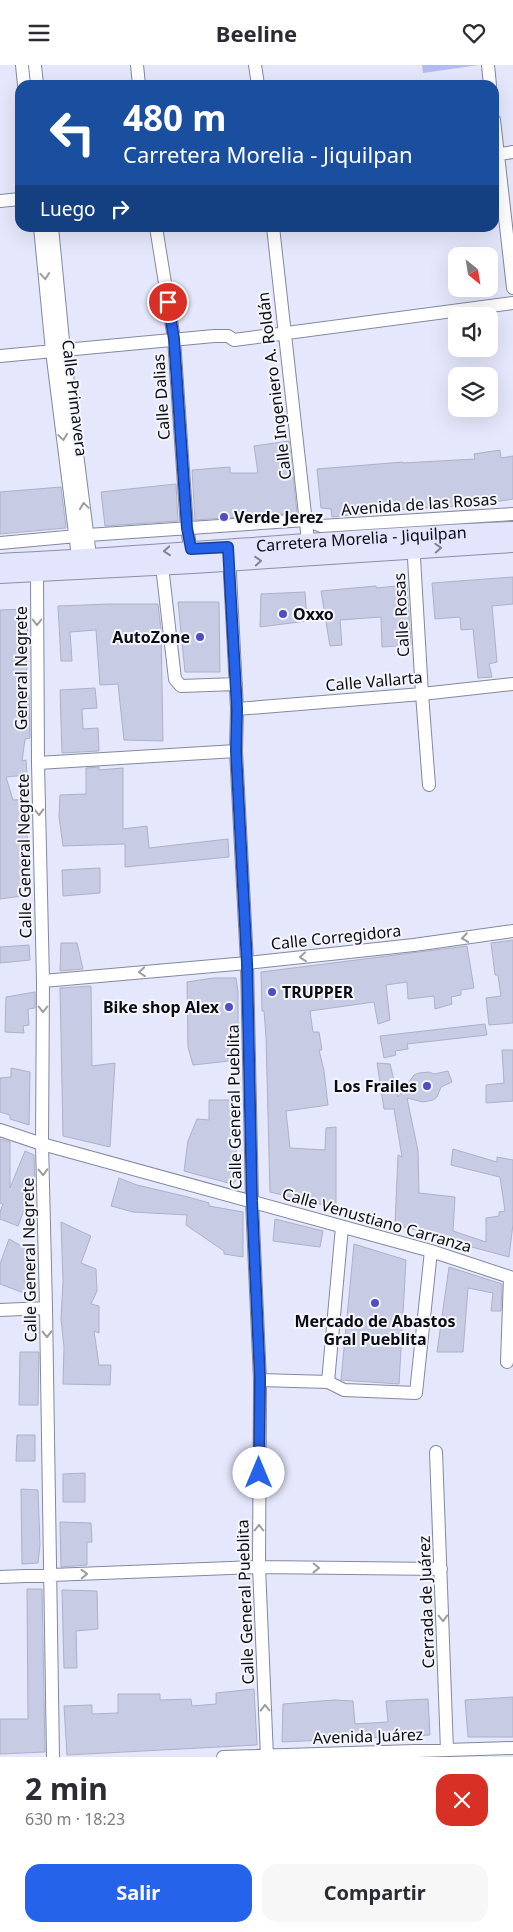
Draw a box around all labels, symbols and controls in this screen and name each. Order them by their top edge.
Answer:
text: Beeline [216,18,297,48]
icon: menu [25,19,53,47]
icon: heart [460,19,488,47]
text: 480 m [123,94,226,141]
icon: left [40,100,105,165]
text: Carretera Morelia - Jiquilpan [123,139,413,169]
icon: right [106,195,134,223]
text: Luego [40,196,96,222]
north arrow [448,247,498,297]
map controls [448,247,498,417]
one-way arrow [39,272,50,280]
pin [147,281,189,323]
icon: arrive [154,288,182,316]
street label: Calle Ingeniero A. Roldán [252,291,296,481]
button: sound [448,307,498,357]
street label: Calle Primavera [57,338,93,458]
street label: Calle Dalias [147,353,175,441]
button: layers [448,367,498,417]
one-way arrow [57,434,68,442]
street label: Avenida de las Rosas [340,488,498,520]
one-way arrow [79,501,90,509]
place label: Verde Jerez [234,506,323,528]
marker: Verde Jerez [218,511,230,523]
street label: Carretera Morelia - Jiquilpan [255,521,467,557]
one-way arrow [434,542,442,553]
one-way arrow [163,545,171,556]
one-way arrow [255,555,263,566]
street label: Calle Rosas [388,572,414,658]
place label: Oxxo [293,603,334,625]
street label: General Negrete [10,606,32,730]
marker: Oxxo [277,608,289,620]
one-way arrow [32,618,42,626]
place label: AutoZone [112,626,190,648]
marker: AutoZone [194,631,206,643]
street label: Calle Vallarta [325,666,423,696]
street label: Calle General Negrete [12,773,36,939]
one-way arrow [34,808,44,816]
street label: Calle Corregidora [270,919,402,955]
one-way arrow [460,932,469,942]
one-way arrow [299,951,307,962]
one-way arrow [137,967,145,978]
place label: TRUPPER [282,981,354,1003]
marker: TRUPPER [266,986,278,998]
place label: Bike shop Alex [103,996,220,1018]
marker: Bike shop Alex [223,1001,235,1013]
one-way arrow [38,1006,48,1014]
street label: Calle General Pueblita [222,1024,246,1190]
place label: Los Frailes [334,1075,417,1097]
marker: Los Frailes [421,1080,433,1092]
one-way arrow [37,1168,48,1176]
street label: Calle General Negrete [17,1177,41,1343]
street label: Calle Venustiano Carranza [280,1182,474,1258]
marker: Mercado de Abastos Gral Pueblita [369,1297,381,1309]
place label: Mercado de Abastos Gral Pueblita [294,1310,456,1350]
one-way arrow [42,1331,52,1339]
position arrow [232,1446,284,1498]
street label: Calle General Pueblita [231,1519,259,1685]
one-way arrow [254,1524,264,1532]
street label: Cerrada de Juárez [413,1535,439,1669]
one-way arrow [312,1563,320,1573]
one-way arrow [80,1569,88,1579]
one-way arrow [438,1614,448,1622]
one-way arrow [260,1704,270,1712]
street label: Avenida Juárez [313,1723,423,1749]
text: 2 min [25,1768,108,1809]
button: close [436,1774,488,1826]
text: 630 m · 18:23 [25,1808,125,1830]
button: Salir [25,1864,252,1922]
button: Compartir [262,1864,488,1922]

